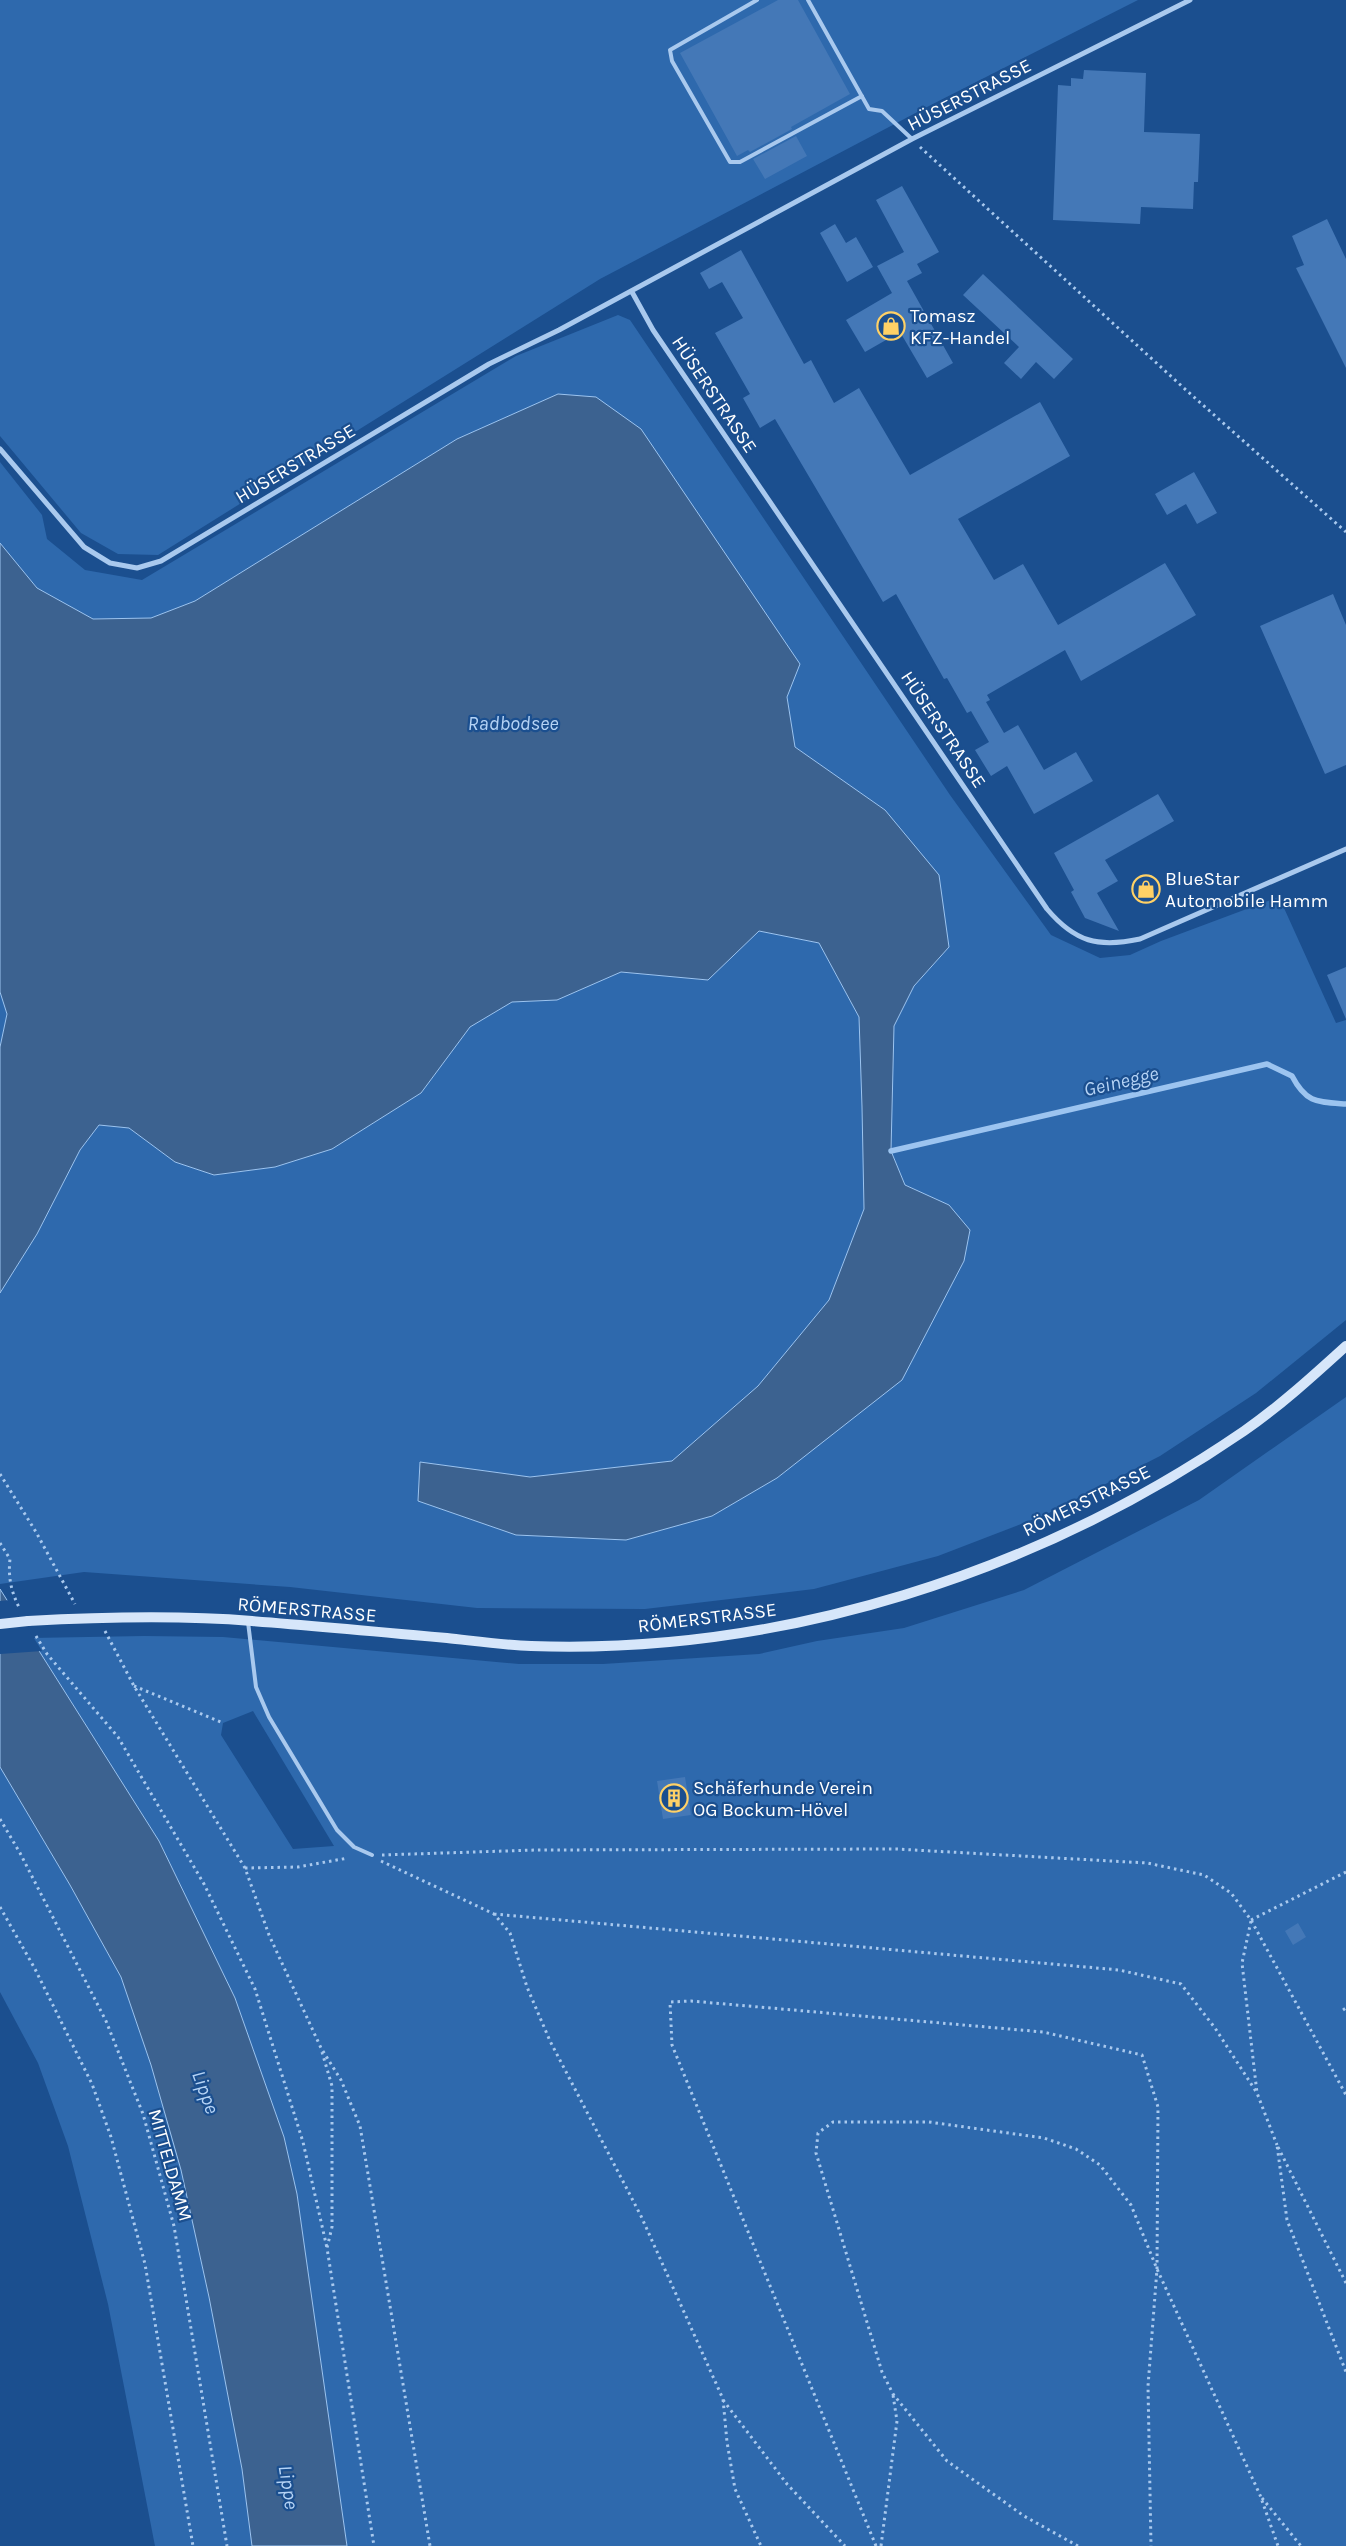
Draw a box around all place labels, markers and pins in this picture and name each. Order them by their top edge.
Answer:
place label: Tomasz KFZ-Handel [910,305,1010,349]
shop icon: Tomasz KFZ-Handel [876,311,906,341]
place label: BlueStar Automobile Hamm [1165,868,1328,912]
shop icon: BlueStar Automobile Hamm [1131,874,1161,904]
place label: Schäferhunde Verein OG Bockum-Hövel [693,1777,873,1821]
building icon: Schäferhunde Verein OG Bockum-Hövel [659,1783,689,1813]

